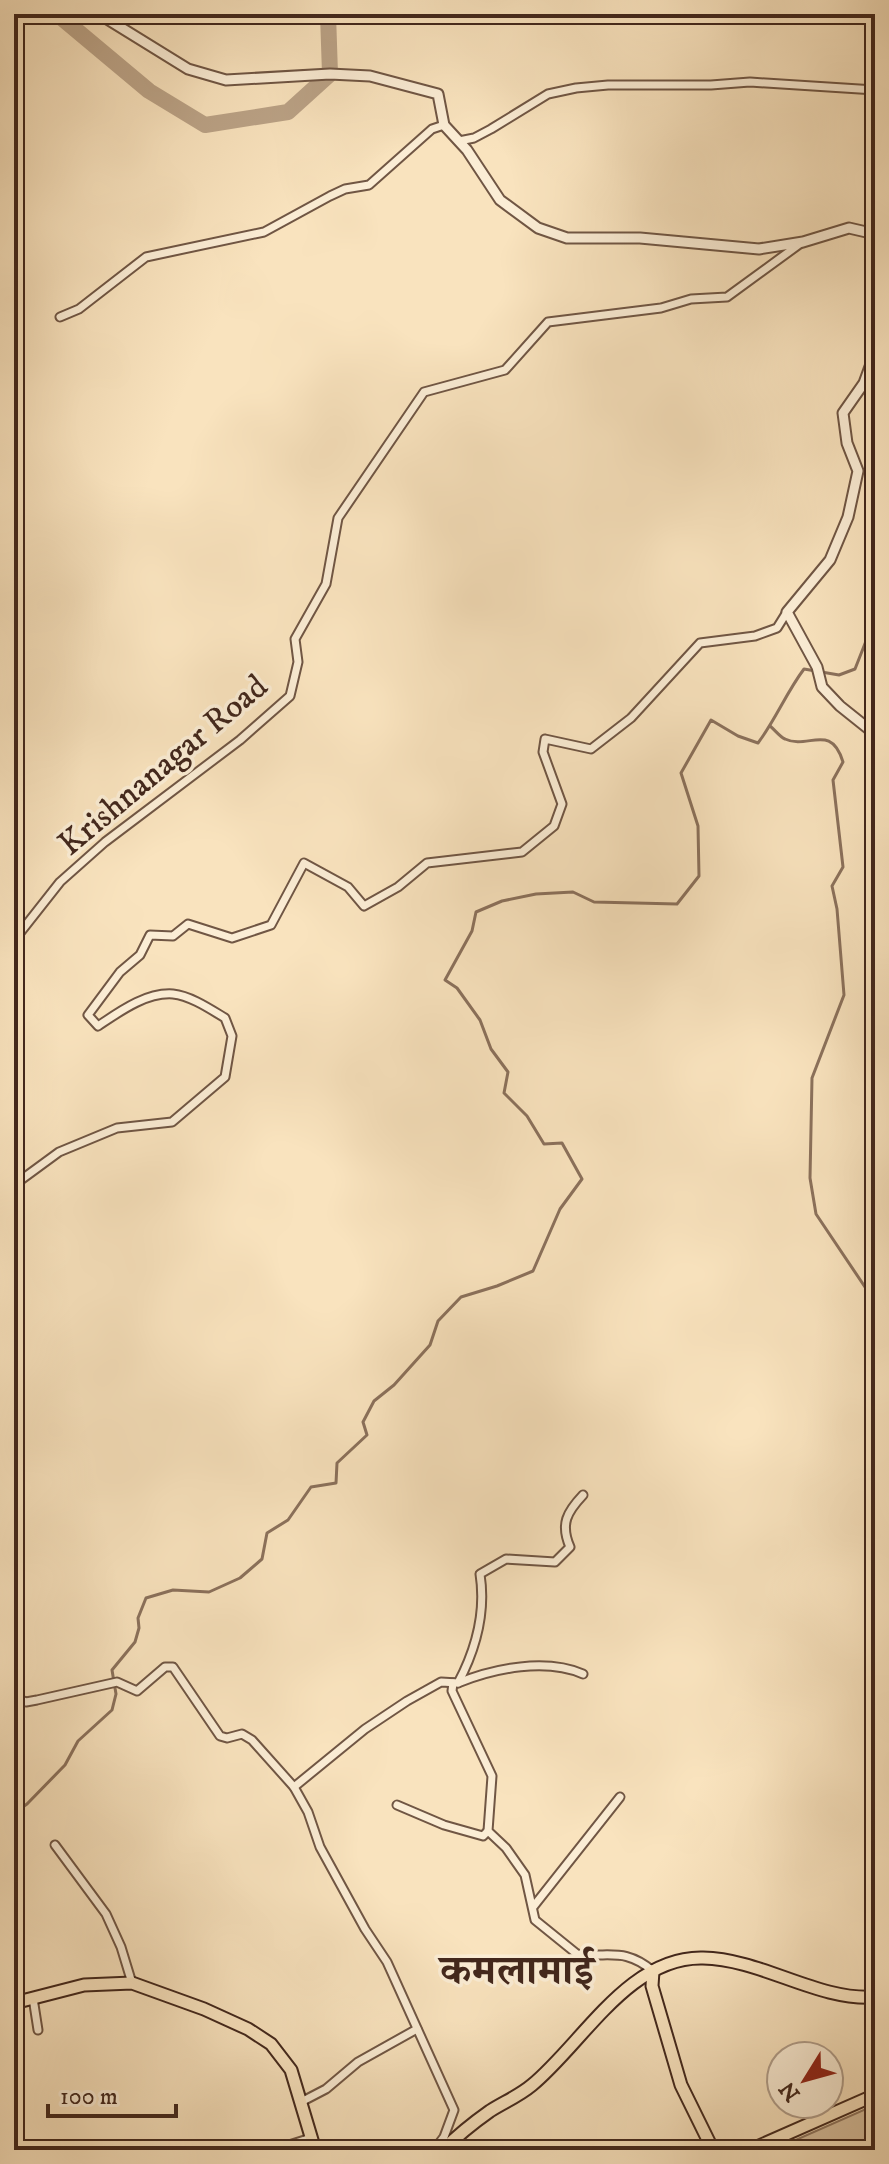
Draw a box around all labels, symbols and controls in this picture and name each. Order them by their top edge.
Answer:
street label: Krishnanagar Road [50,666,276,865]
district label: कमलामाई [437,1946,597,1998]
north arrow [765,2040,845,2120]
scale bar [48,2068,176,2118]
text: N [774,2076,806,2106]
text: 100 m [60,2082,118,2112]

